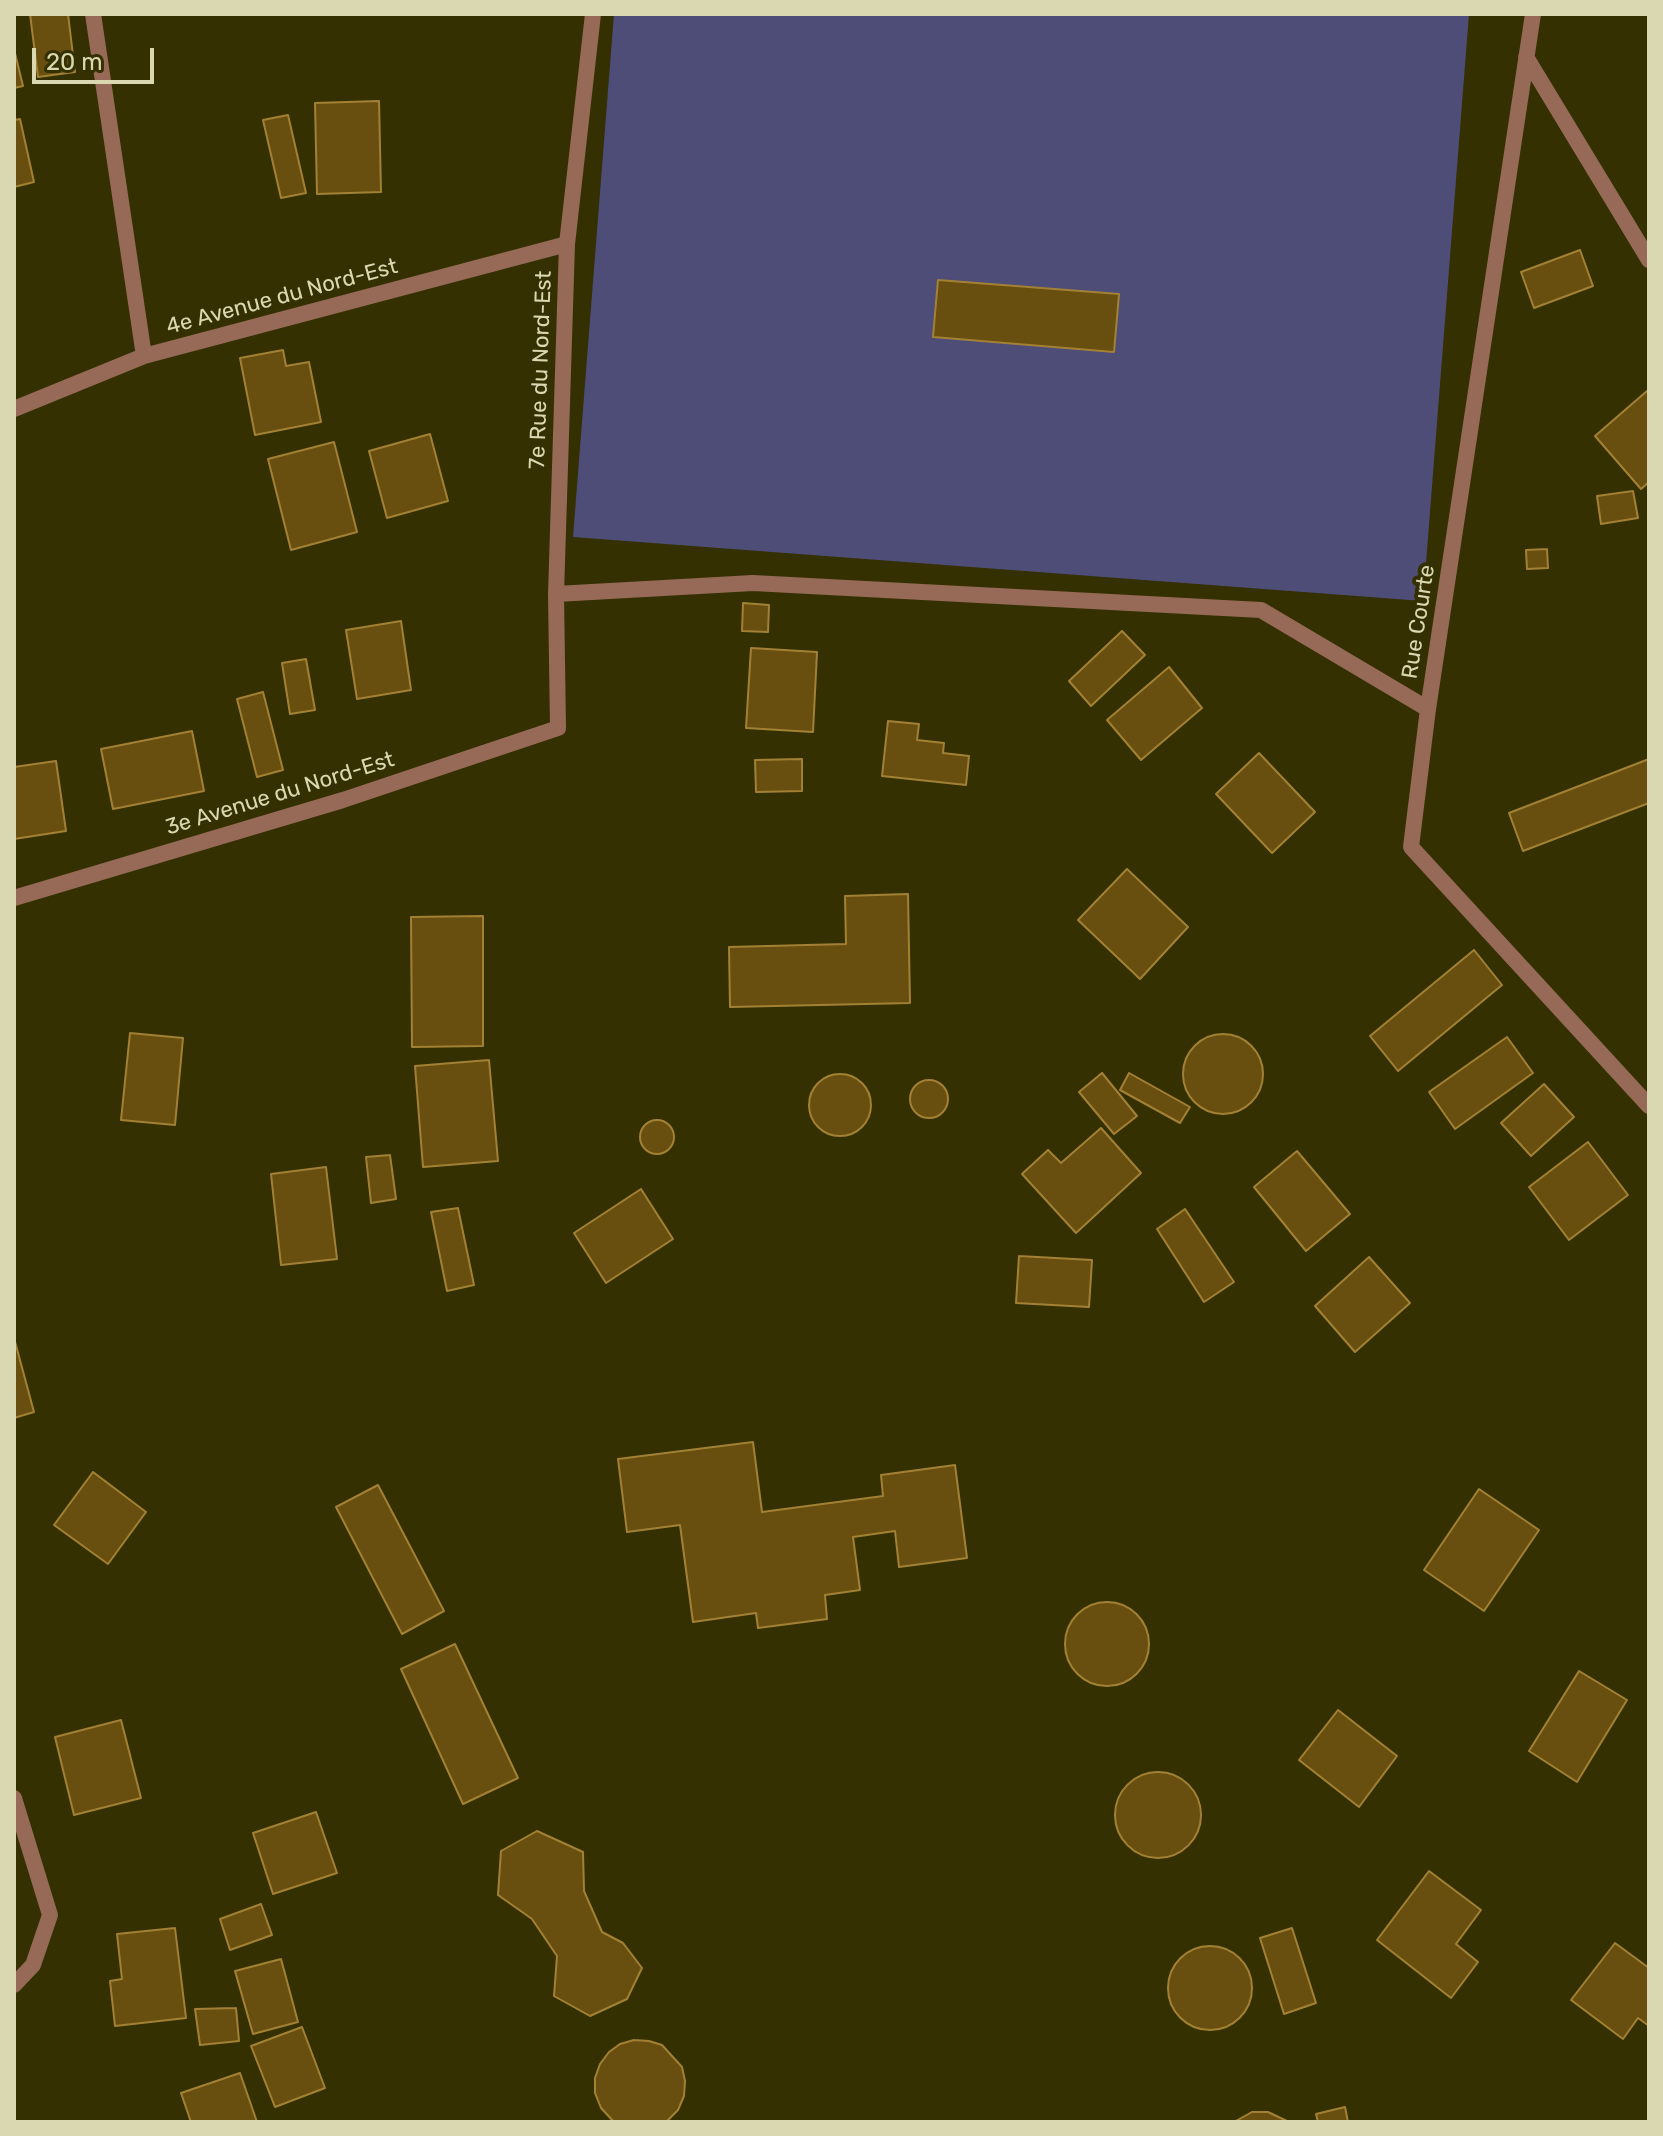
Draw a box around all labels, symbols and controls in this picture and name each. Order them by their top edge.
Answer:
scale bar [36,32,158,82]
text: 20 m [46,48,103,76]
street label: 4e Avenue du Nord-Est [163,253,401,341]
street label: 7e Rue du Nord-Est [524,270,558,470]
street label: Rue Courte [1397,563,1441,681]
street label: 3e Avenue du Nord-Est [162,747,398,841]

